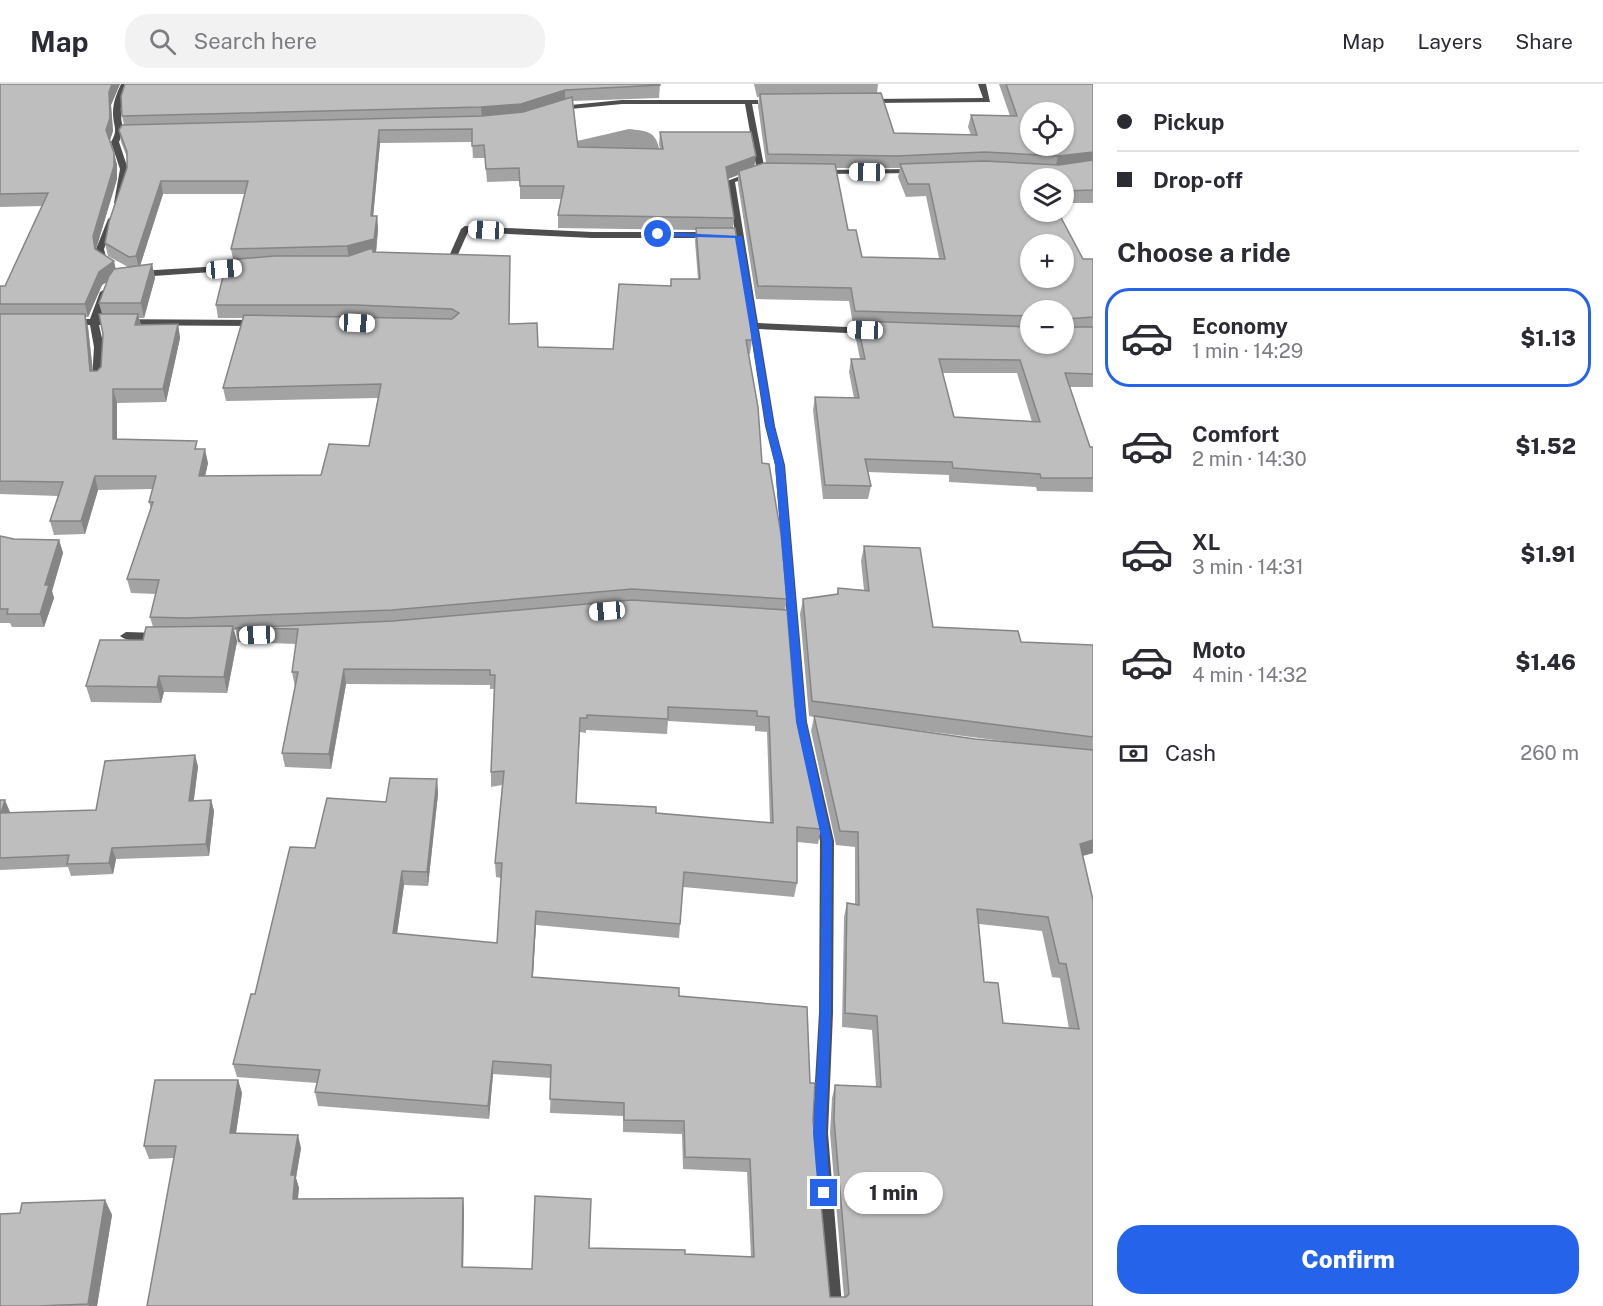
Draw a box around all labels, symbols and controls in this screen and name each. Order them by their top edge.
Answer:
search box [125,14,545,68]
text: Map [30,25,89,58]
icon: search [146,25,179,58]
text: Search here [194,28,317,54]
text: Map [1342,29,1385,54]
text: Layers [1418,29,1482,54]
text: Share [1515,29,1573,54]
map controls [1020,102,1074,354]
button: locate [1020,102,1074,156]
text: Pickup [1153,109,1224,135]
car [849,163,885,181]
text: Drop-off [1153,167,1243,193]
button: layers [1020,168,1074,222]
car [468,220,504,240]
route start [644,220,671,247]
button: + [1020,234,1074,288]
text: Choose a ride [1117,236,1291,268]
car [205,258,243,280]
button: − [1020,300,1074,354]
icon: car [1120,311,1174,365]
car [339,313,375,333]
text: Economy [1192,313,1288,339]
car [847,320,883,340]
text: $1.13 [1520,325,1576,351]
text: 1 min · 14:29 [1192,339,1303,363]
icon: car [1120,419,1174,473]
text: Comfort [1192,421,1279,447]
text: $1.52 [1515,433,1576,459]
text: 2 min · 14:30 [1192,447,1307,471]
icon: car [1120,527,1174,581]
text: XL [1192,529,1220,555]
text: $1.91 [1520,541,1576,567]
text: 3 min · 14:31 [1192,555,1304,579]
car [588,600,626,622]
car [239,625,275,645]
icon: car [1120,635,1174,689]
text: Moto [1192,637,1246,663]
text: $1.46 [1515,649,1576,675]
text: 4 min · 14:32 [1192,663,1307,687]
icon: cash [1117,737,1150,770]
text: Cash [1165,740,1216,766]
text: 260 m [1520,741,1579,765]
callout: 1 min [845,1172,944,1214]
route end [810,1179,837,1206]
text: 1 min [869,1181,918,1205]
button: Confirm [1117,1225,1579,1294]

